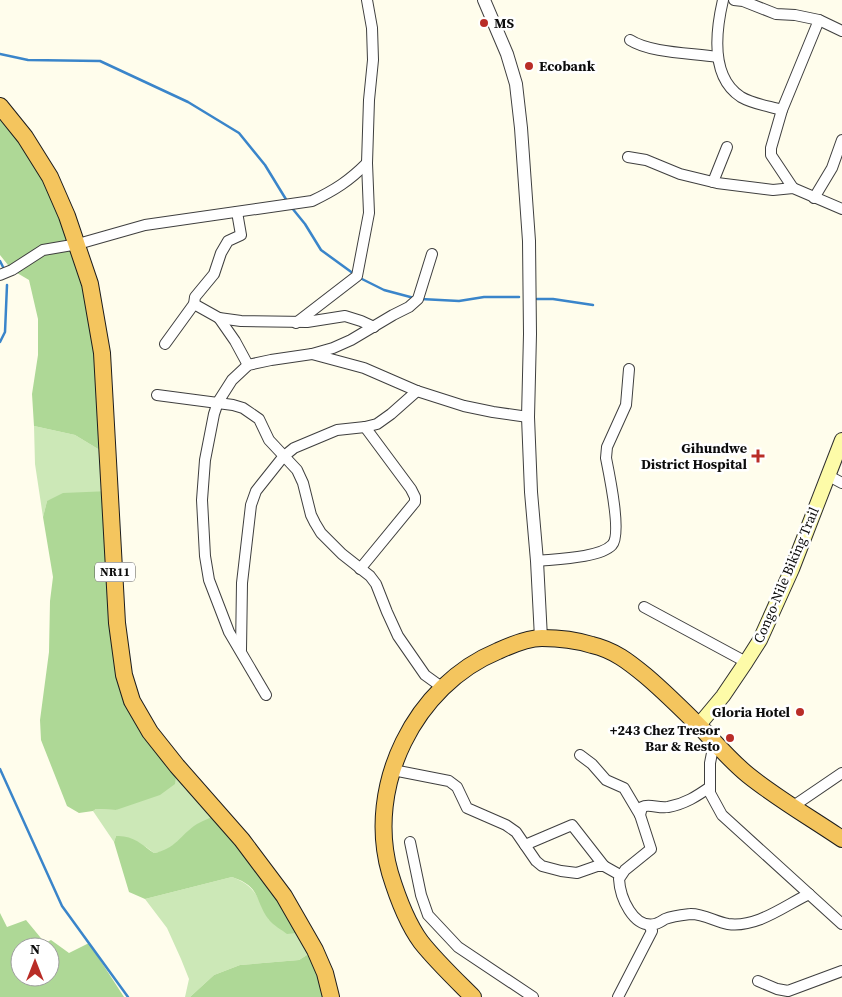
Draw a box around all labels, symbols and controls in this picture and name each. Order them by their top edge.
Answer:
place label: MS [494,13,515,33]
marker: MS [478,17,490,29]
place label: Ecobank [539,56,596,76]
marker: Ecobank [523,60,535,72]
place label: Gihundwe District Hospital [641,438,747,474]
marker: Gihundwe District Hospital [751,449,765,463]
street label: Congo-Nile Biking Trail [748,504,824,646]
road number: NR11 [95,562,135,582]
place label: Gloria Hotel [712,702,790,722]
marker: Gloria Hotel [794,706,806,718]
place label: +243 Chez Tresor Bar & Resto [610,720,720,756]
marker: +243 Chez Tresor Bar & Resto [724,732,736,744]
north arrow [10,937,60,987]
text: N [30,939,40,959]

